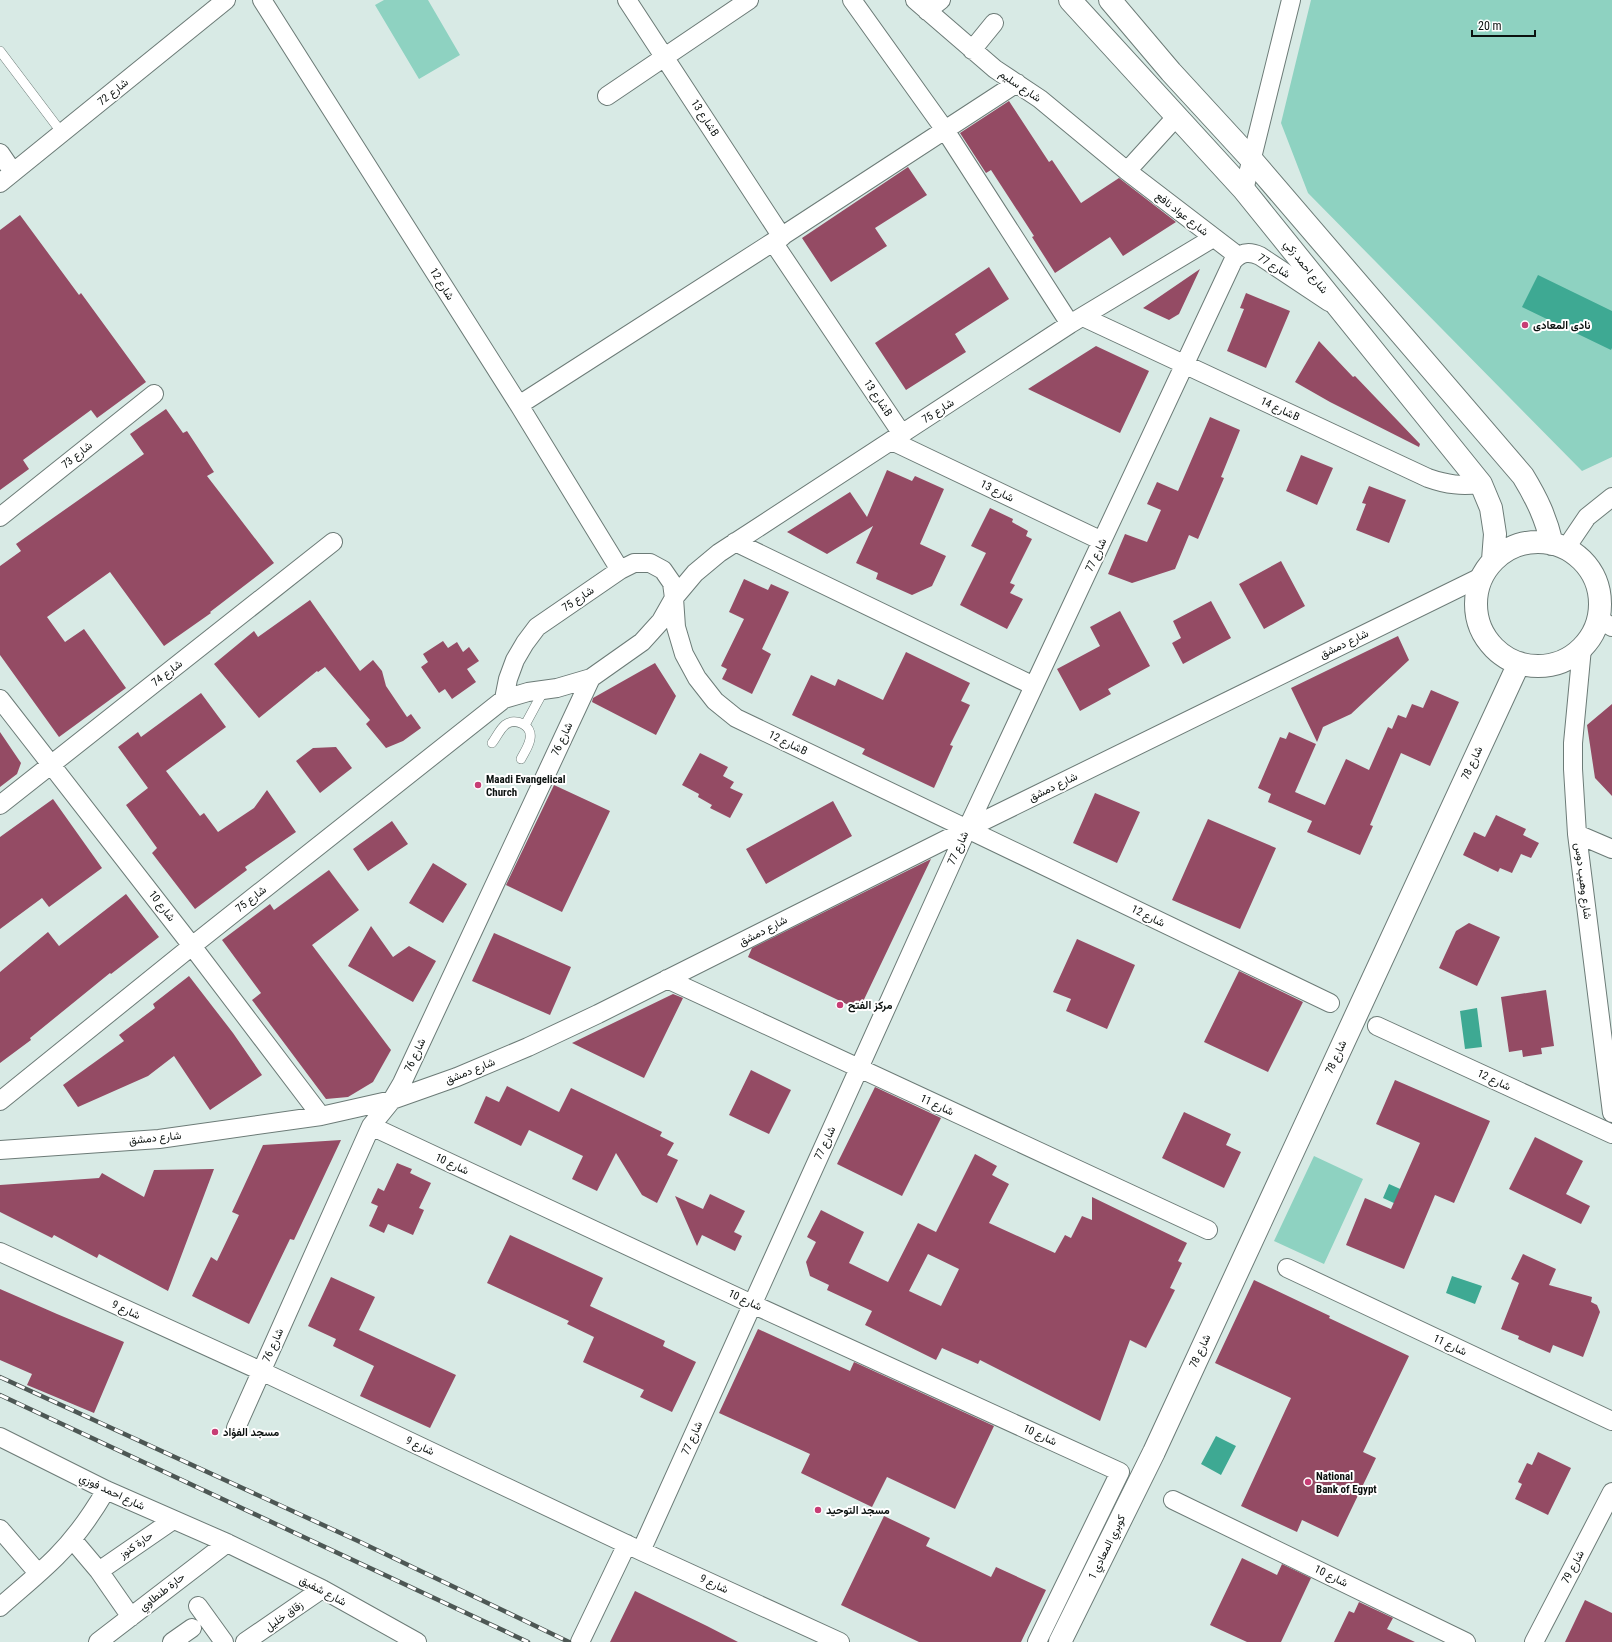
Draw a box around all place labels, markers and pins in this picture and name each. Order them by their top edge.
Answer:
place label: نادى المعادى [1533,319,1590,332]
marker: نادى المعادى [1520,320,1530,330]
place label: Maadi Evangelical Church [486,773,566,799]
marker: Maadi Evangelical Church [473,780,483,790]
place label: مركز الفتح [848,999,892,1013]
marker: مركز الفتح [835,1000,845,1010]
place label: مسجد الفؤاد [223,1426,279,1439]
marker: مسجد الفؤاد [210,1427,220,1437]
place label: National Bank of Egypt [1316,1470,1377,1496]
marker: National Bank of Egypt [1303,1477,1313,1487]
place label: مسجد التوحيد [826,1504,890,1517]
marker: مسجد التوحيد [813,1505,823,1515]

